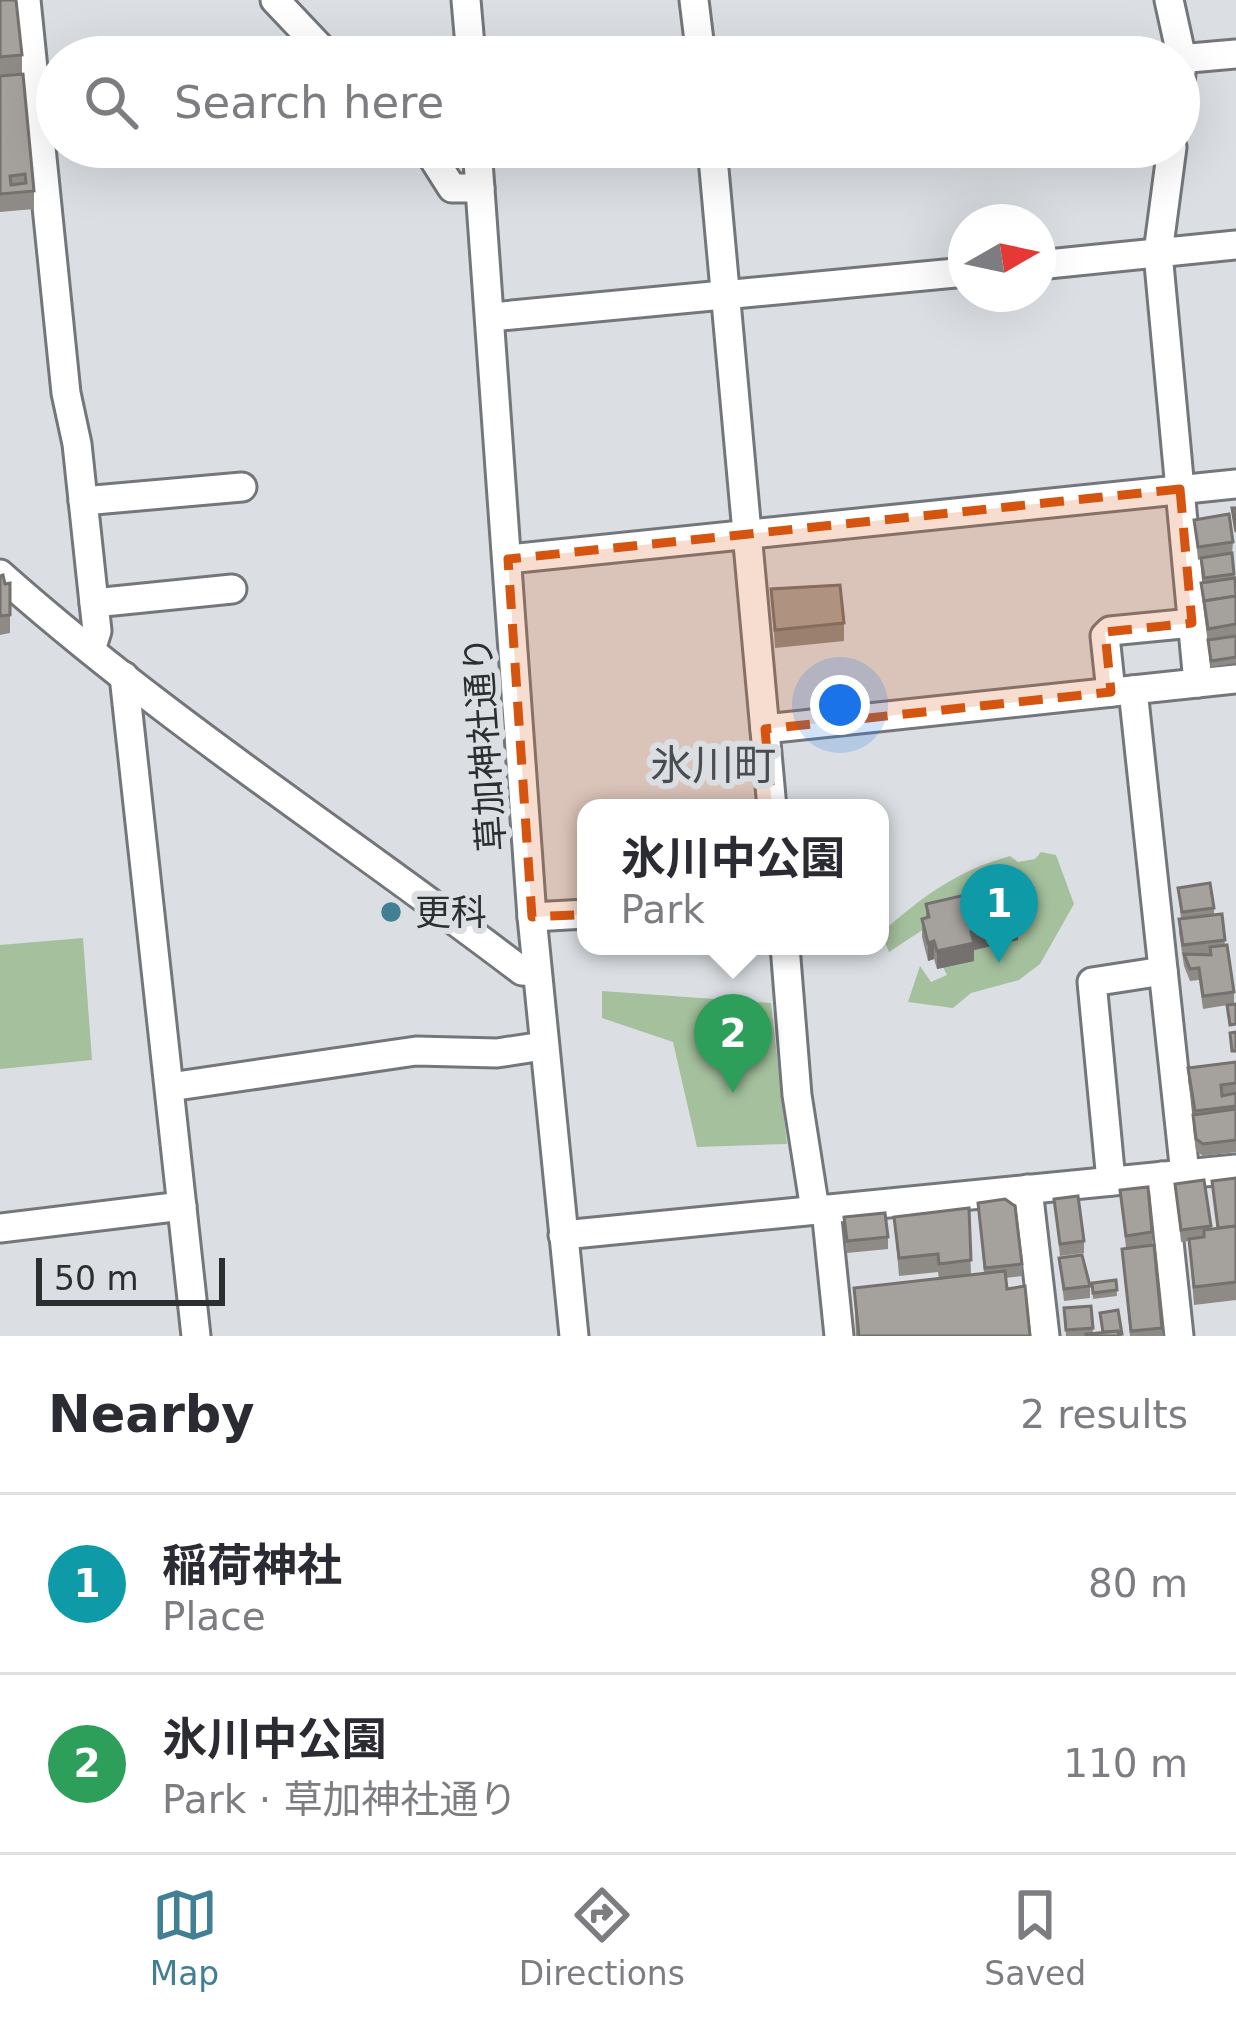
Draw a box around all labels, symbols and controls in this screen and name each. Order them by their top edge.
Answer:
search box [36,36,1200,168]
icon: search [78,69,144,135]
text: Search here [174,76,444,129]
north arrow [948,204,1056,312]
street label: 草加神社通り [457,635,512,853]
your location [810,675,870,735]
district label: 氷川町 [650,741,776,790]
popup [577,799,889,955]
text: 氷川中公園 [620,832,846,885]
pin: 1 [960,864,1038,963]
text: Park [620,887,705,932]
place label: 更科 [415,892,487,933]
marker: 更科 [378,899,404,925]
pin: 2 [694,994,772,1093]
scale bar [36,1252,225,1305]
text: 50 m [54,1259,139,1298]
text: Nearby [48,1385,255,1444]
text: 2 results [1020,1392,1188,1437]
text: 稲荷神社 [162,1539,342,1592]
text: 1 [73,1561,101,1606]
text: 80 m [1088,1561,1188,1606]
text: Place [162,1594,266,1639]
text: 氷川中公園 [162,1713,387,1766]
text: 2 [73,1741,101,1786]
text: 110 m [1063,1741,1188,1786]
text: Park · 草加神社通り [162,1777,517,1822]
tab: Map [150,1882,219,1993]
tab: Directions [519,1882,685,1993]
tab: Saved [984,1882,1086,1993]

